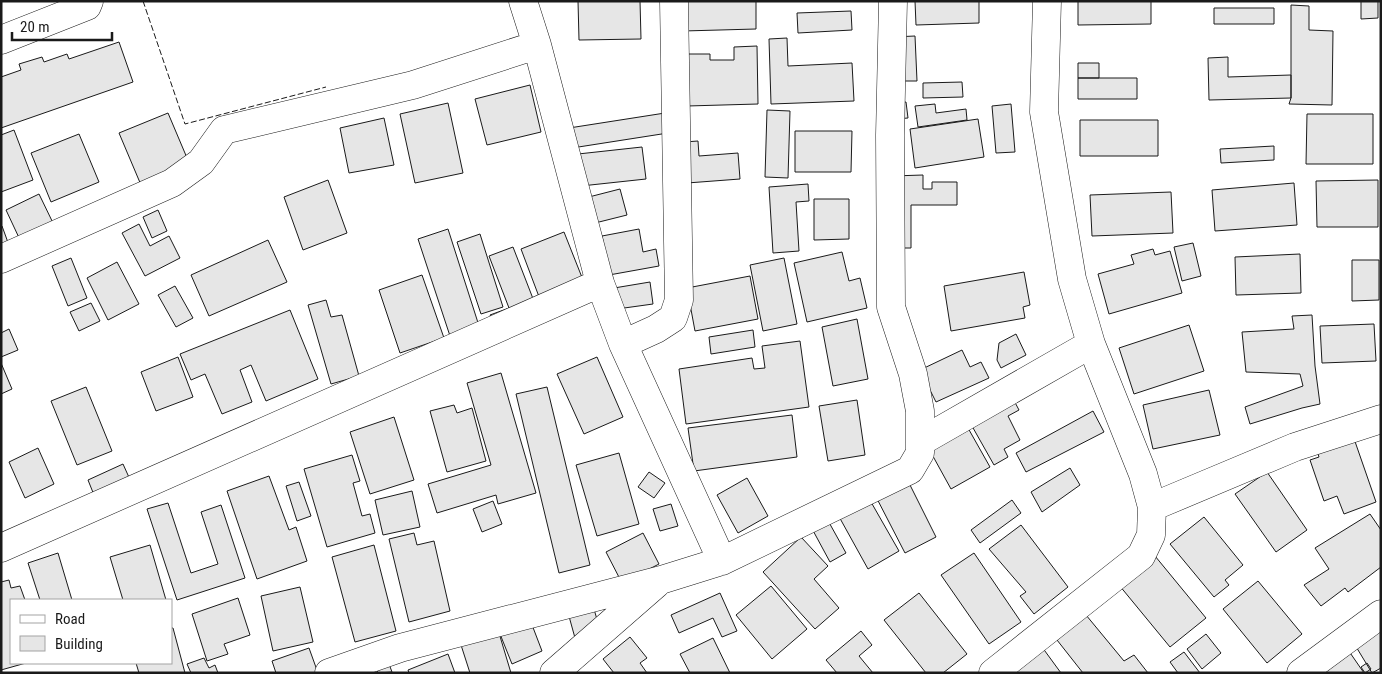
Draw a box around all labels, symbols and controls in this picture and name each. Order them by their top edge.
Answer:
scale bar [12,10,112,42]
text: 20 m [20,18,50,36]
legend [10,599,172,664]
text: Road [55,610,85,628]
text: Building [55,635,103,653]

